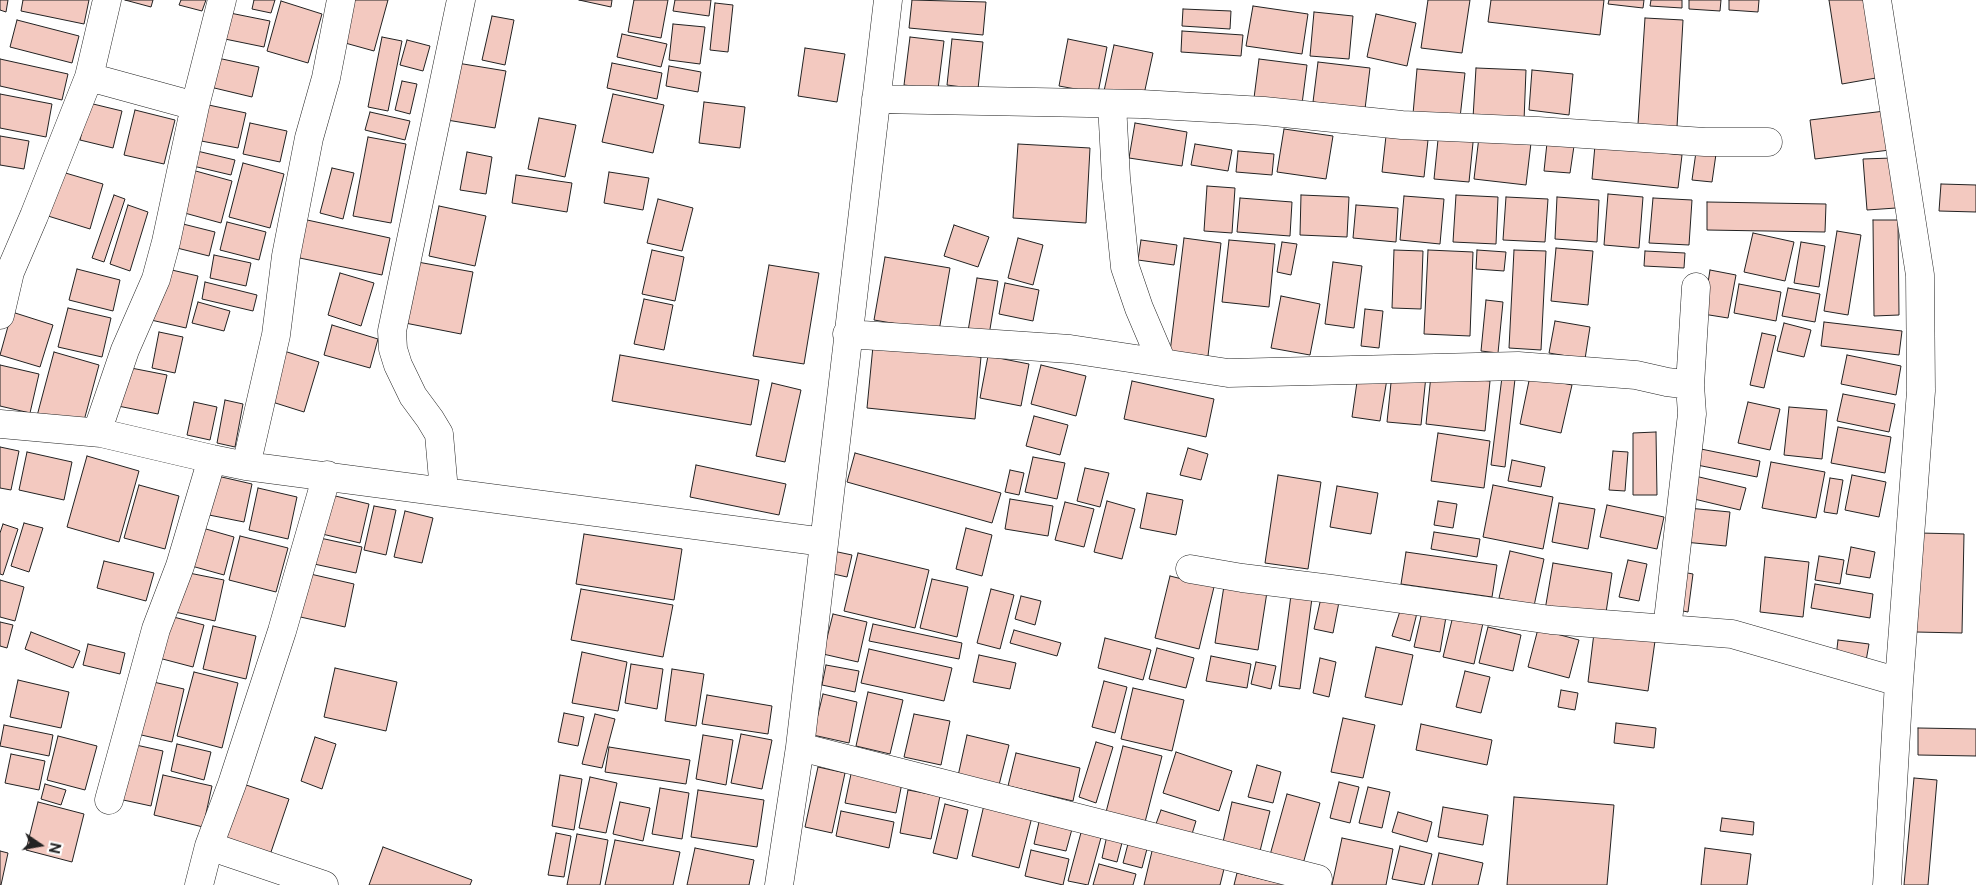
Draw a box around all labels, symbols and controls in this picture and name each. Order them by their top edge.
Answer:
north arrow [15,820,65,870]
text: N [46,841,64,855]

